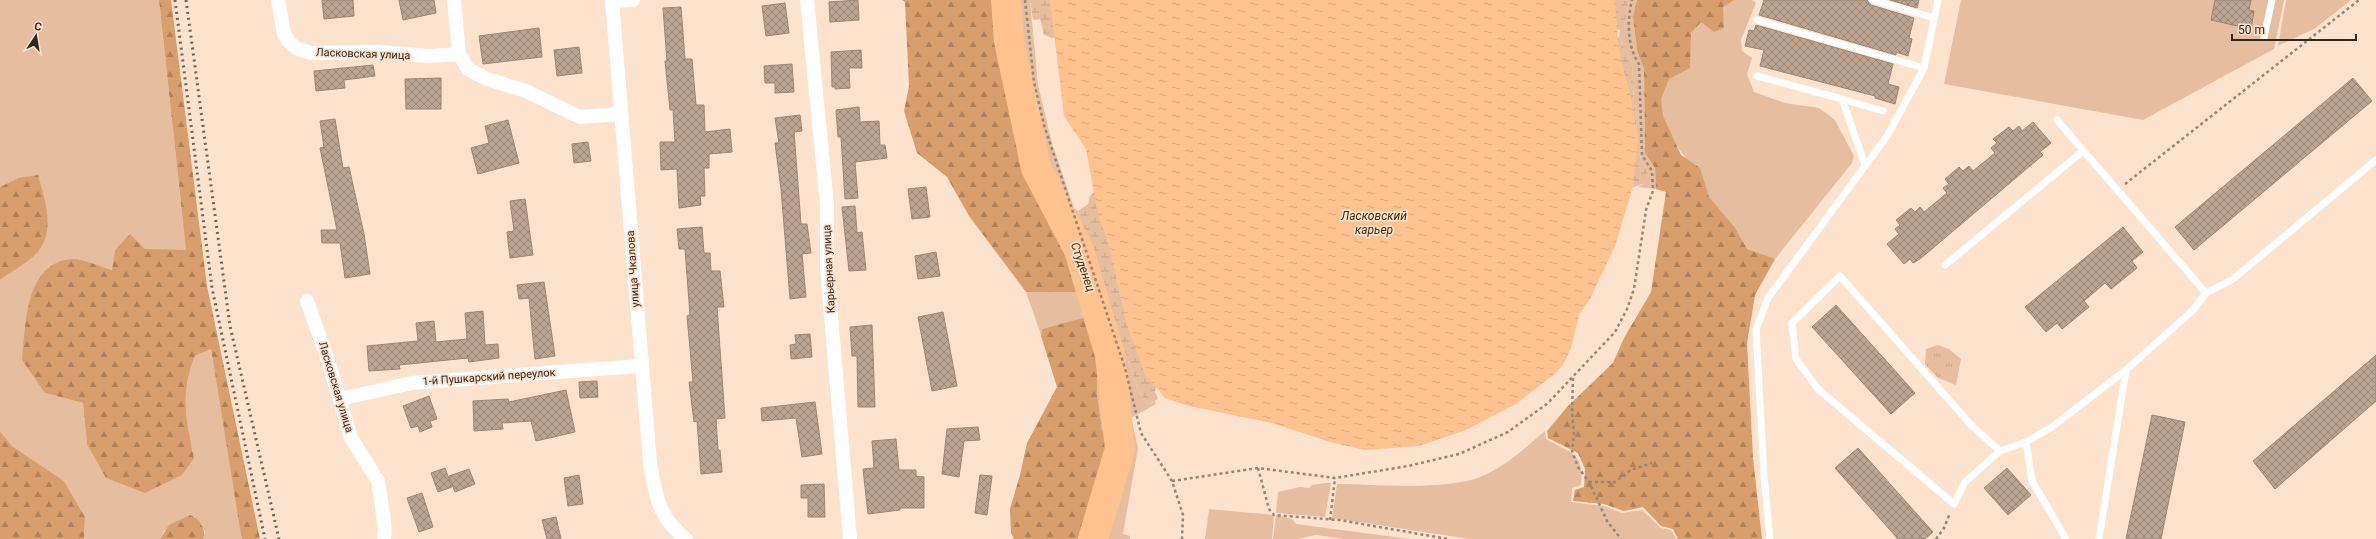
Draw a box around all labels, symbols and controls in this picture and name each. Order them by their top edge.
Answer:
north arrow [16,16,56,56]
scale bar [2232,16,2356,42]
text: С [33,20,43,34]
text: 50 m [2238,23,2265,37]
street label: Ласковская улица [316,46,410,62]
water label: Ласковский карьер [1340,209,1407,237]
street label: Карьерная улица [820,224,838,314]
street label: улица Чкалова [624,230,642,308]
water label: Студенец [1068,240,1098,294]
street label: Ласковская улица [316,340,356,434]
street label: 1-й Пушкарский переулок [422,366,556,388]

